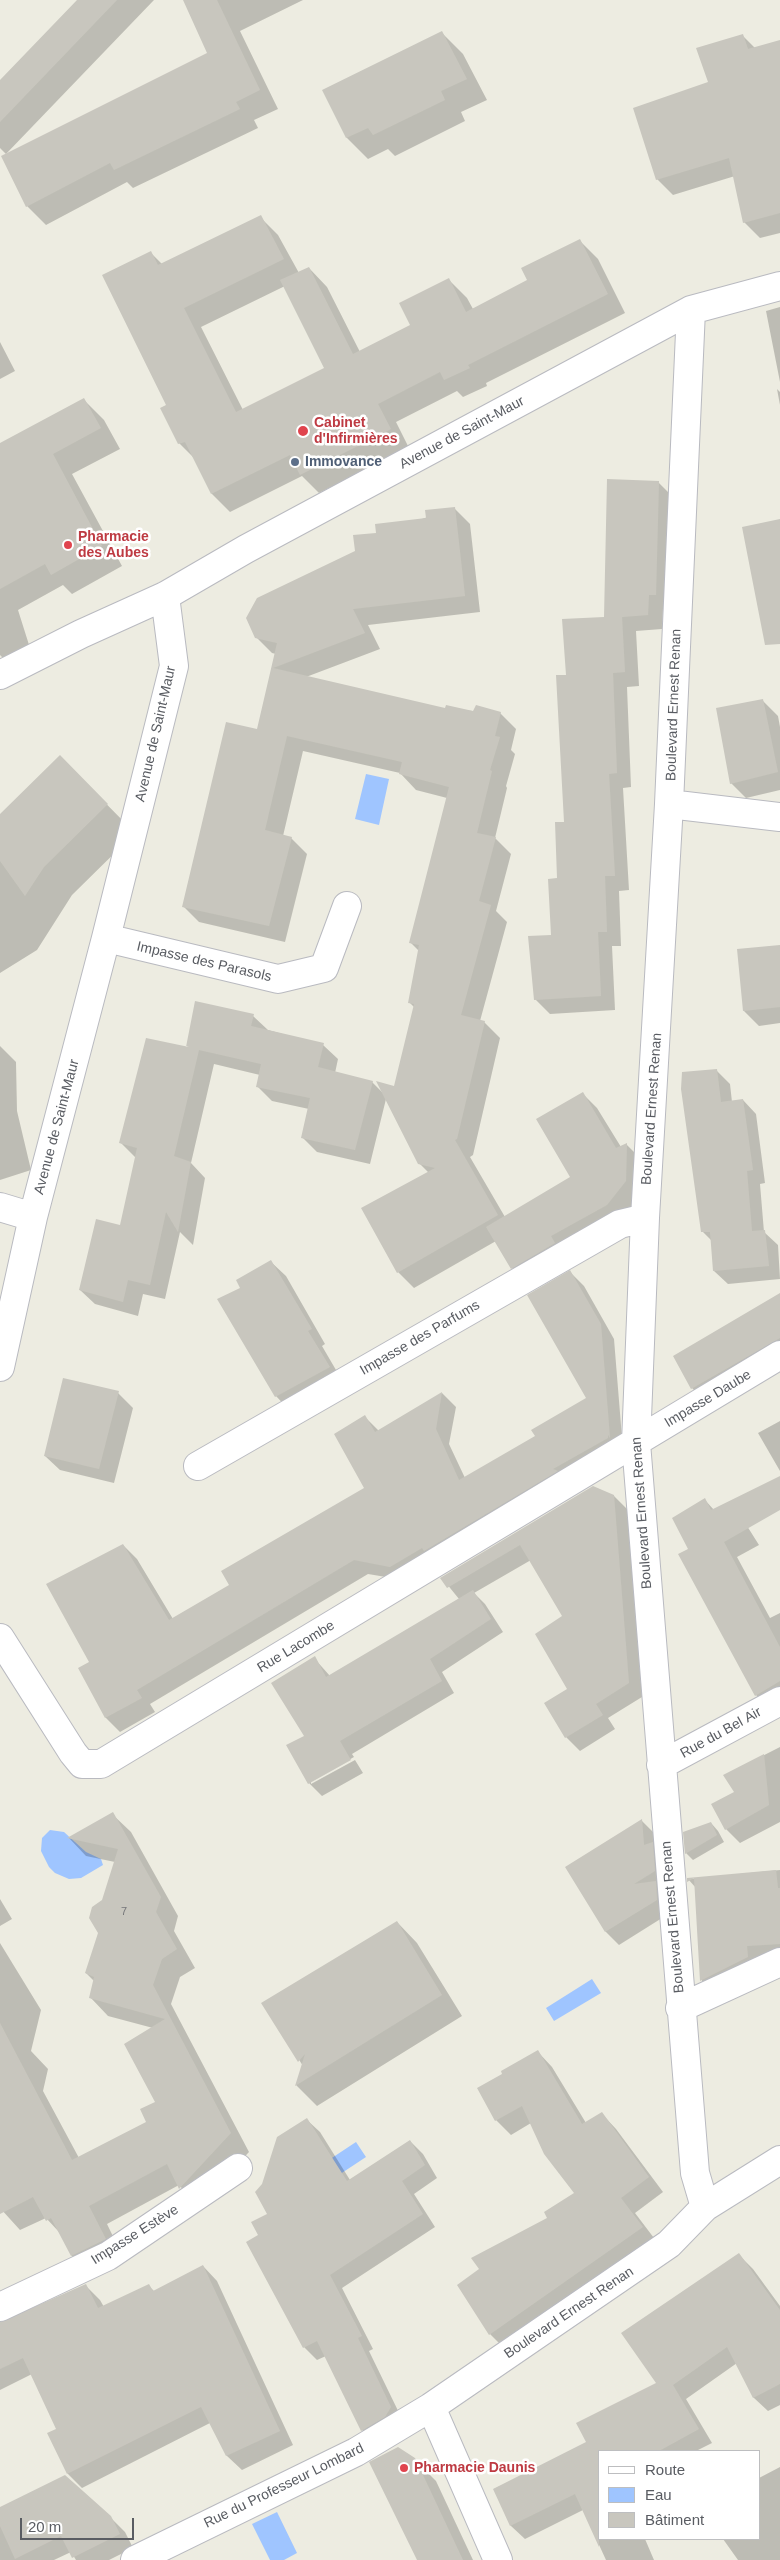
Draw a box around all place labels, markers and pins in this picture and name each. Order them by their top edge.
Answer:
place label: Cabinet d'Infirmières [314,415,397,448]
marker: Cabinet d'Infirmières [296,424,310,438]
place label: Immovance [305,454,382,470]
marker: Immovance [289,456,301,468]
place label: Pharmacie des Aubes [78,529,149,562]
marker: Pharmacie des Aubes [62,539,74,551]
place label: Pharmacie Daunis [414,2460,535,2476]
marker: Pharmacie Daunis [398,2462,410,2474]

